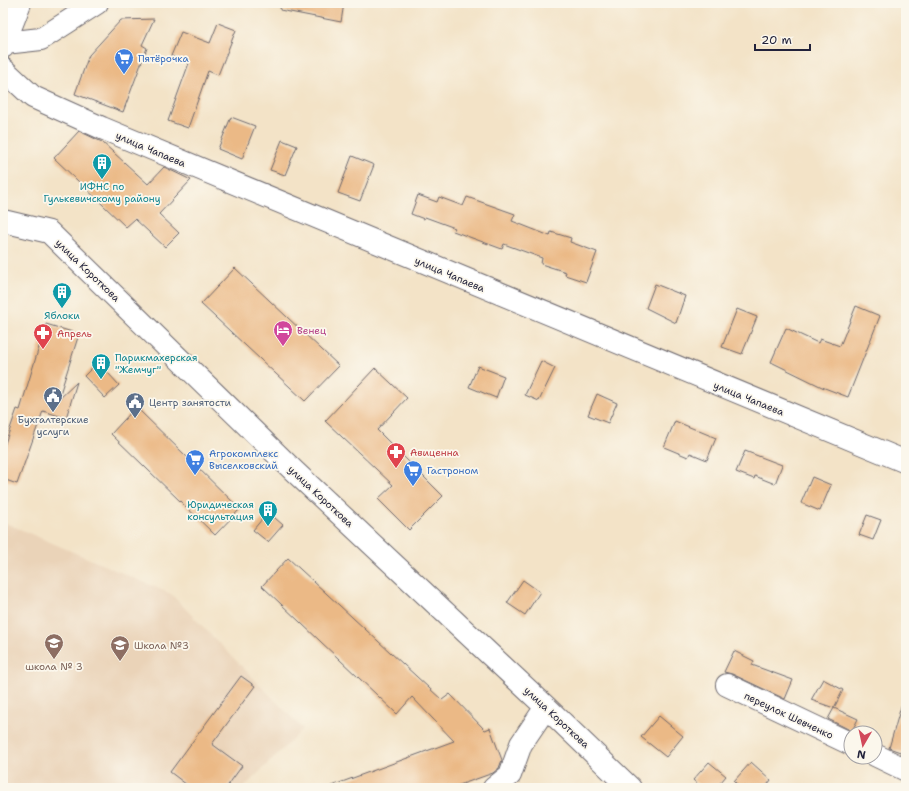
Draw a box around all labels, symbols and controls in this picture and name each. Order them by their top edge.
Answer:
scale bar [755,26,810,52]
text: 20 m [761,32,792,48]
supermarket icon: Пятёрочка [113,47,135,75]
place label: Пятёрочка [138,52,189,65]
street label: улица Чапаева [114,129,188,170]
building icon: ИФНС по Гулькевичскому району [91,152,113,180]
place label: ИФНС по Гулькевичскому району [44,180,161,205]
street label: улица Короткова [53,236,123,305]
street label: улица Чапаева [413,254,487,295]
building icon: Яблоки [51,281,73,309]
place label: Яблоки [44,309,80,322]
hotel icon: Венец [272,319,294,347]
pharmacy icon: Апрель [32,322,54,350]
place label: Венец [297,324,326,337]
place label: Апрель [57,327,92,340]
place label: Парикмахерская "Жемчуг" [115,351,197,376]
building icon: Парикмахерская "Жемчуг" [90,352,112,380]
street label: улица Чапаева [712,378,787,419]
public building icon: Бухгалтерские услуги [42,385,64,413]
public building icon: Центр занятости [124,391,146,419]
place label: Центр занятости [149,396,232,409]
place label: Бухгалтерские услуги [17,413,89,438]
pharmacy icon: Авиценна [385,441,407,469]
place label: Авиценна [410,446,460,459]
place label: Агрокомплекс Выселковский [209,447,278,472]
supermarket icon: Агрокомплекс Выселковский [184,448,206,476]
supermarket icon: Гастроном [402,459,424,487]
street label: улица Короткова [285,463,357,531]
place label: Гастроном [427,464,478,477]
place label: Юридическая консультация [187,498,254,523]
building icon: Юридическая консультация [257,499,279,527]
school or university icon: школа № 3 [43,632,65,660]
school or university icon: Школа №3 [109,634,131,662]
place label: Школа №3 [134,639,189,652]
place label: школа № 3 [25,660,83,673]
street label: улица Короткова [521,684,593,752]
street label: переулок Шевченко [742,689,835,742]
north arrow [843,725,883,765]
text: N [856,746,867,762]

